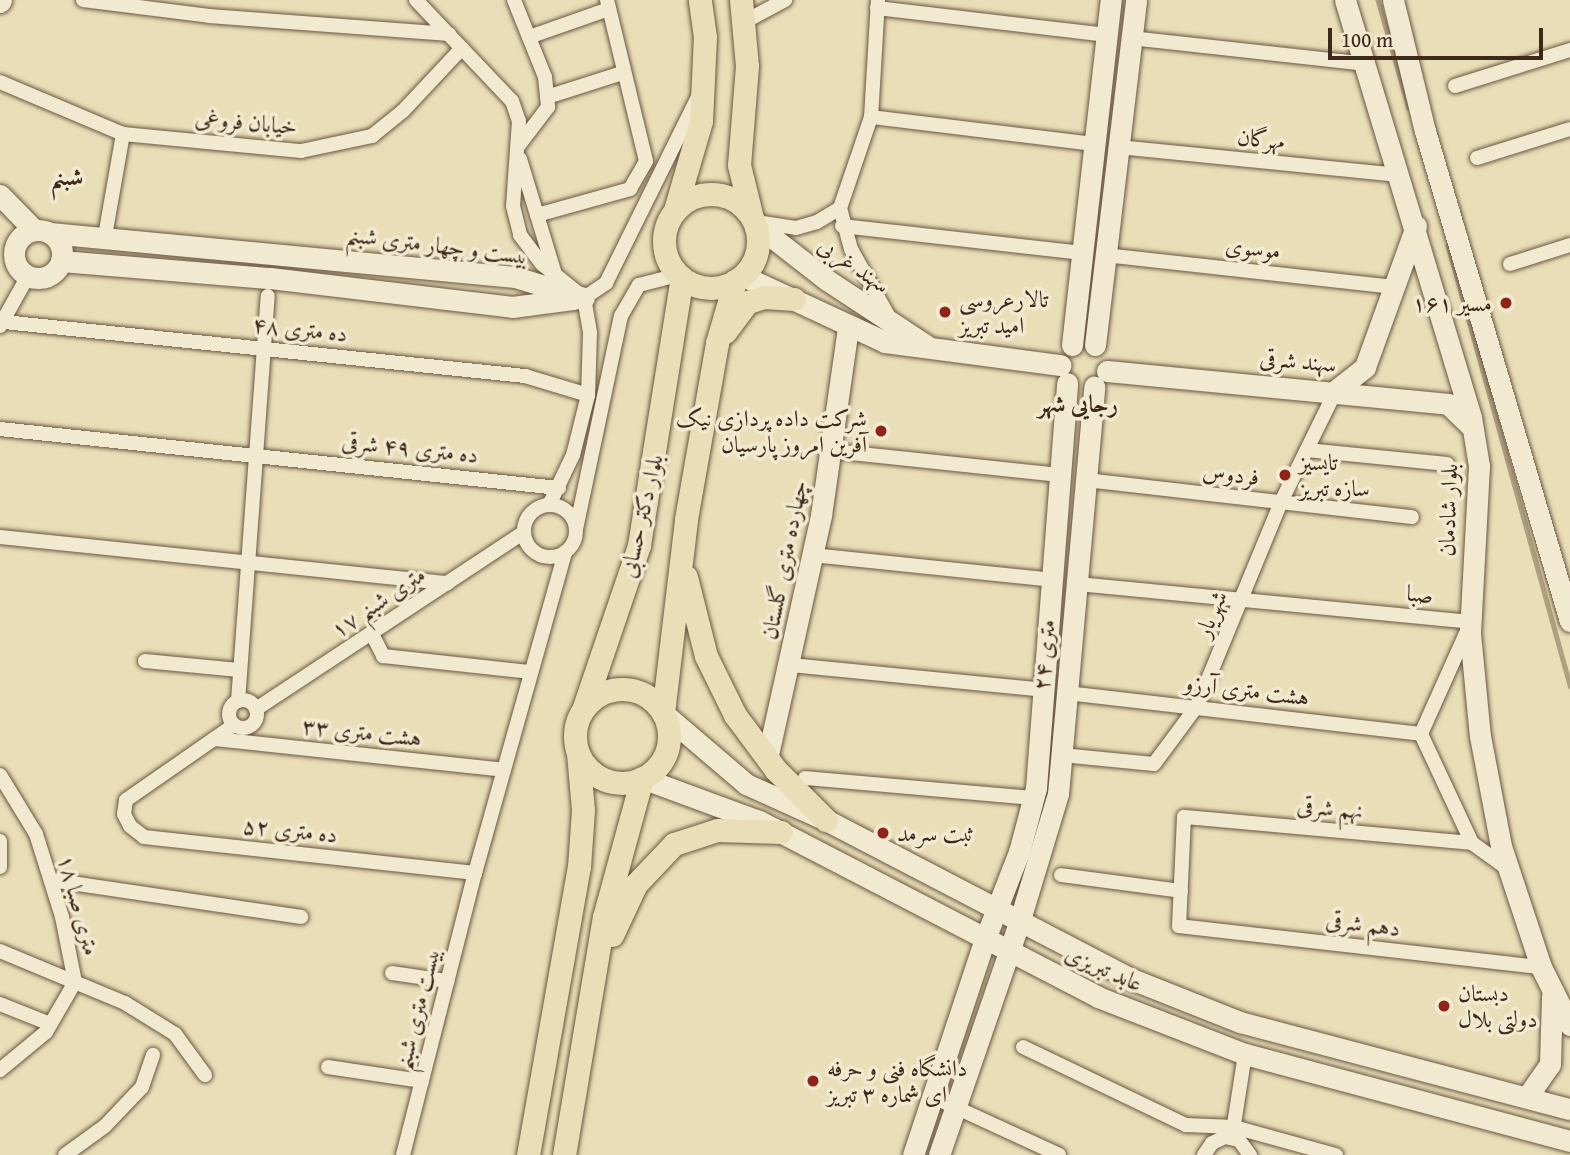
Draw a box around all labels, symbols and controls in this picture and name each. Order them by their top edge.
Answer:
scale bar [1332,14,1547,58]
text: 100 m [1341,24,1393,55]
street label: خیابان فروغی [194,104,298,140]
street label: مهرگان [1236,123,1286,155]
district label: شبنم [51,163,83,191]
street label: بیست و چهار متری شبنم [345,220,529,270]
street label: سهند غربی [813,231,895,299]
street label: موسوی [1224,231,1282,265]
place label: تالارعروسی امید تبریز [959,285,1048,339]
place label: مسیر ۱۶۱ [1412,289,1492,317]
marker: مسیر ۱۶۱ [1498,295,1514,311]
marker: تالارعروسی امید تبریز [937,304,953,320]
street label: ده متری ۴۸ [251,310,349,348]
street label: سهند شرقی [1258,344,1338,378]
district label: رجایی شهر [1038,390,1118,418]
place label: شرکت داده پردازی نیک آفرین امروز پارسیان [676,404,867,458]
marker: شرکت داده پردازی نیک آفرین امروز پارسیان [873,423,889,439]
street label: ده متری ۴۹ شرقی [340,427,480,469]
place label: تایسیز سازه تبریز [1299,448,1370,502]
street label: بلوار دکتر حسابی [613,452,669,580]
street label: فردوس [1201,457,1261,491]
street label: بلوار شادمان [1433,463,1463,557]
marker: تایسیز سازه تبریز [1277,467,1293,483]
street label: چهارده متری گلستان [755,478,813,642]
street label: ۱۷ متری شبنم [326,560,430,644]
street label: صبا [1405,579,1435,609]
street label: شهریار [1189,587,1233,641]
street label: ۲۴ متری [1027,618,1061,692]
street label: هشت متری آرزو [1183,669,1311,711]
street label: هشت متری ۳۳ [301,712,423,752]
street label: نهم شرقی [1296,791,1364,825]
street label: ده متری ۵۲ [241,811,339,849]
place label: ثبت سرمد [897,819,974,847]
marker: ثبت سرمد [875,825,891,841]
street label: متری صبا ۱۸ [52,852,106,958]
street label: دهم شرقی [1324,906,1402,942]
street label: عابد تبریزی [1061,939,1147,997]
street label: بیست متری شبنم [388,945,446,1073]
place label: دبستان دولتی بلال [1458,979,1538,1033]
marker: دبستان دولتی بلال [1436,998,1452,1014]
place label: دانشگاه فنی و حرفه ای شماره ۳ تبریز [827,1054,967,1108]
marker: دانشگاه فنی و حرفه ای شماره ۳ تبریز [805,1073,821,1089]

